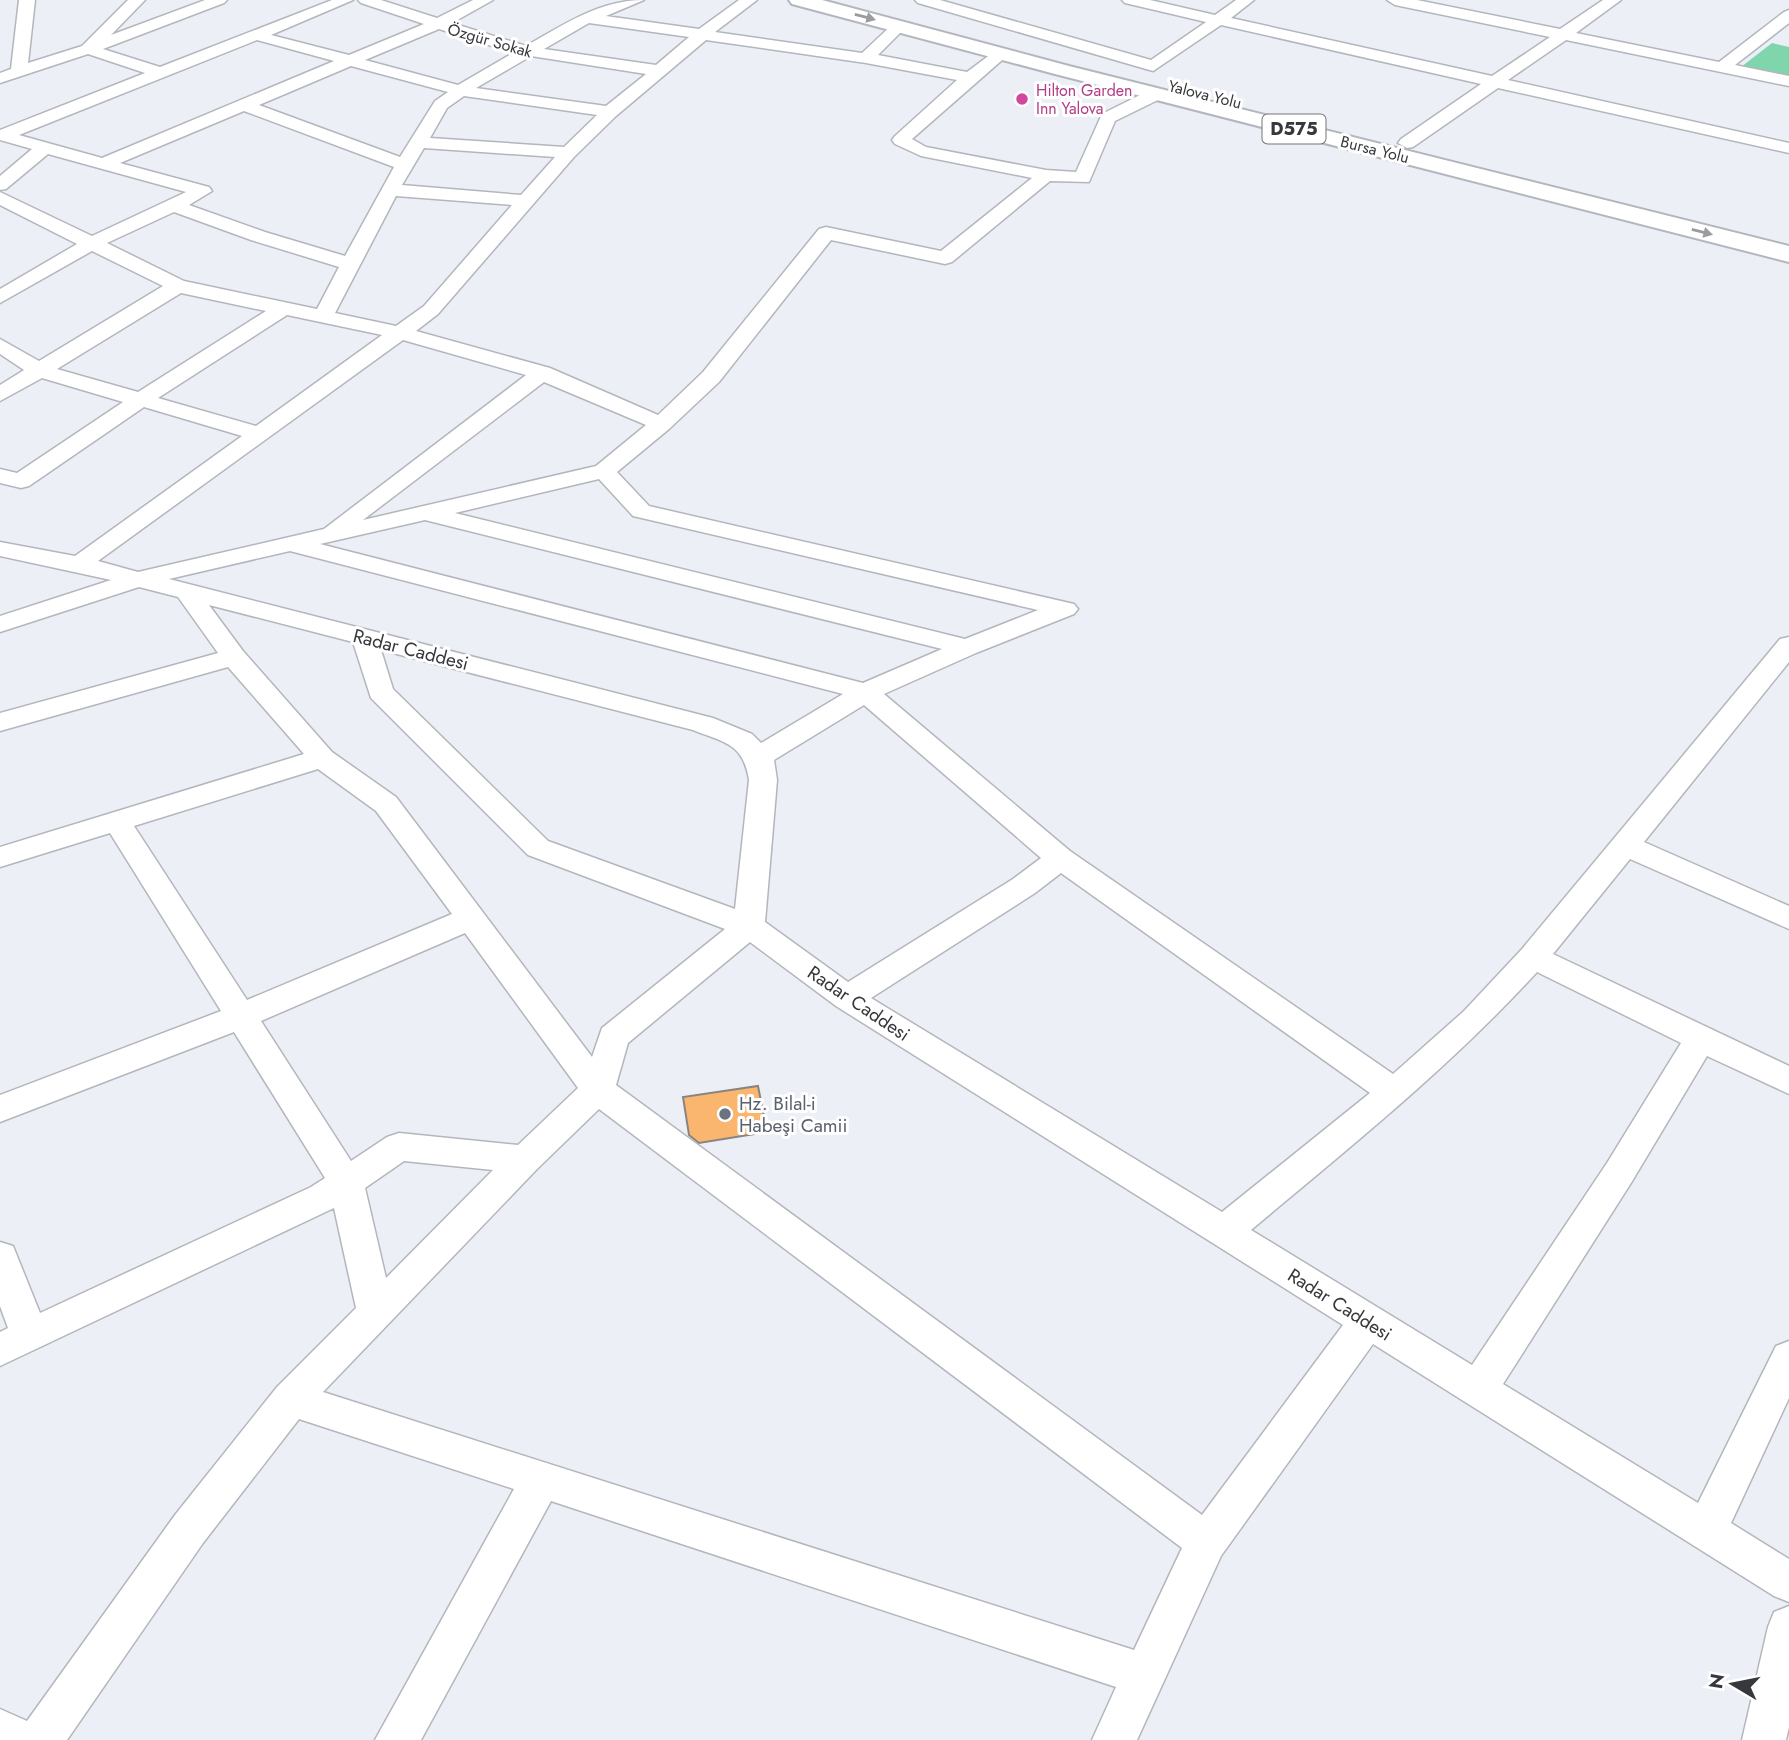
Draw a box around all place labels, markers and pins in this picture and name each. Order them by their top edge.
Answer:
place label: Hilton Garden Inn Yalova [1036,79,1132,120]
marker: Hilton Garden Inn Yalova [1014,91,1030,107]
place label: Hz. Bilal-i Habeşi Camii [739,1090,848,1139]
marker: Hz. Bilal-i Habeşi Camii [717,1106,733,1122]

